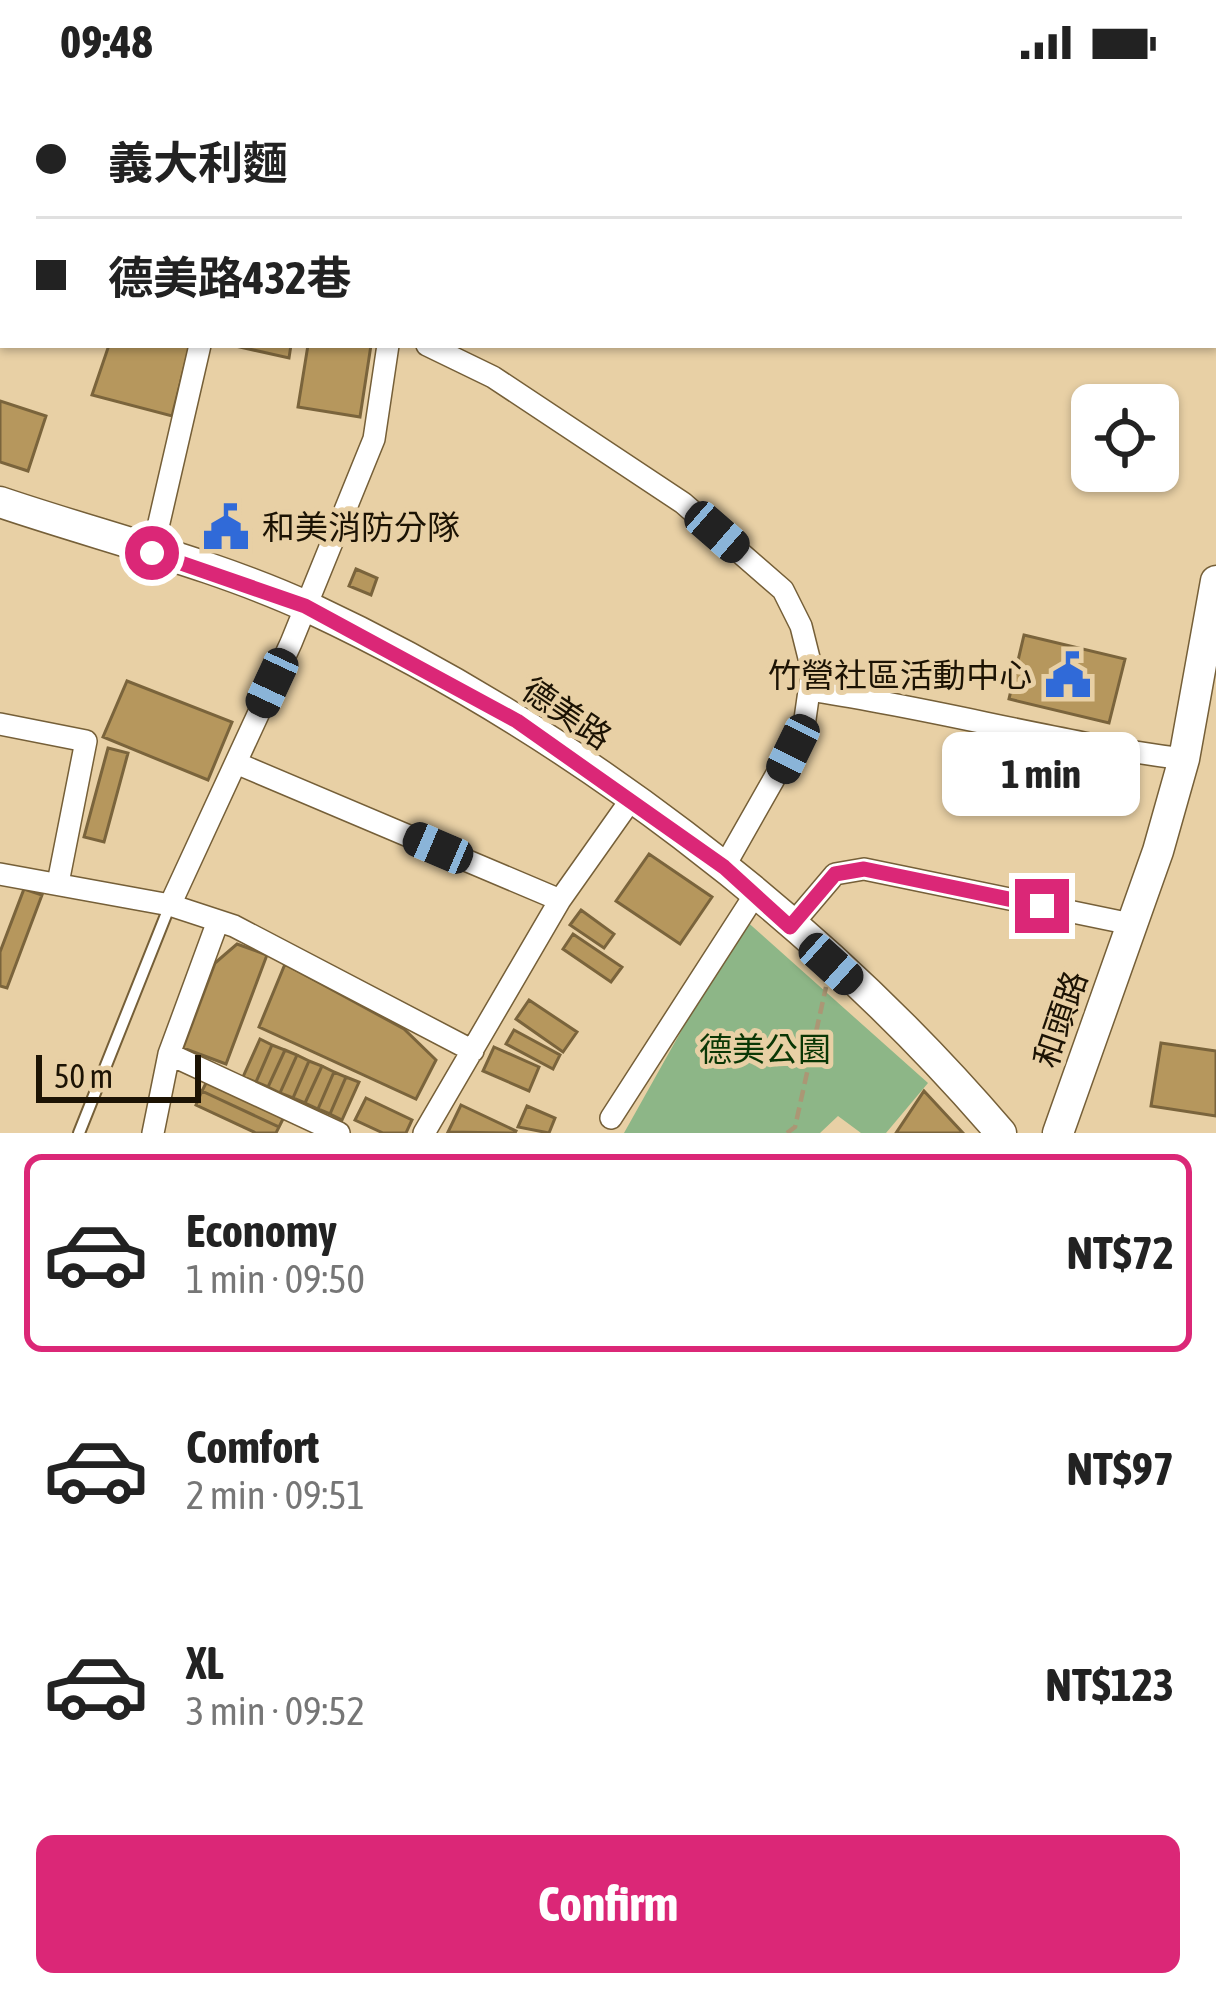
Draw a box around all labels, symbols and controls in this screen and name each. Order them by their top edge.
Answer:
text: 09:48 [60,16,153,68]
text: 義大利麵 [108,137,288,189]
text: 德美路432巷 [108,252,351,304]
map controls [1071,384,1179,492]
button: locate [1071,384,1179,492]
car [678,495,756,569]
public building icon: 和美消防分隊 [201,502,251,552]
place label: 和美消防分隊 [262,508,460,546]
route start [125,526,179,580]
car [240,643,304,723]
public building icon: 竹營社區活動中心 [1043,650,1093,700]
place label: 竹營社區活動中心 [768,656,1032,694]
street label: 德美路 [515,670,619,756]
car [761,709,825,789]
callout: 1 min [943,732,1141,816]
text: 1 min [1001,752,1081,796]
car [398,817,478,879]
route end [1015,879,1069,933]
car [792,927,870,1001]
street label: 和頭路 [1026,966,1094,1072]
park label: 德美公園 [699,1030,831,1068]
scale bar [36,1049,201,1102]
text: 50 m [54,1057,113,1095]
icon: car [42,1199,150,1307]
text: Economy [186,1205,337,1257]
text: NT$72 [1066,1227,1174,1279]
text: 1 min · 09:50 [186,1257,365,1301]
icon: car [42,1415,150,1523]
text: Comfort [186,1421,319,1473]
text: NT$97 [1066,1443,1174,1495]
text: 2 min · 09:51 [186,1473,365,1517]
icon: car [42,1631,150,1739]
text: XL [186,1637,224,1689]
text: NT$123 [1045,1659,1174,1711]
text: 3 min · 09:52 [186,1689,365,1733]
button: Confirm [36,1835,1180,1973]

